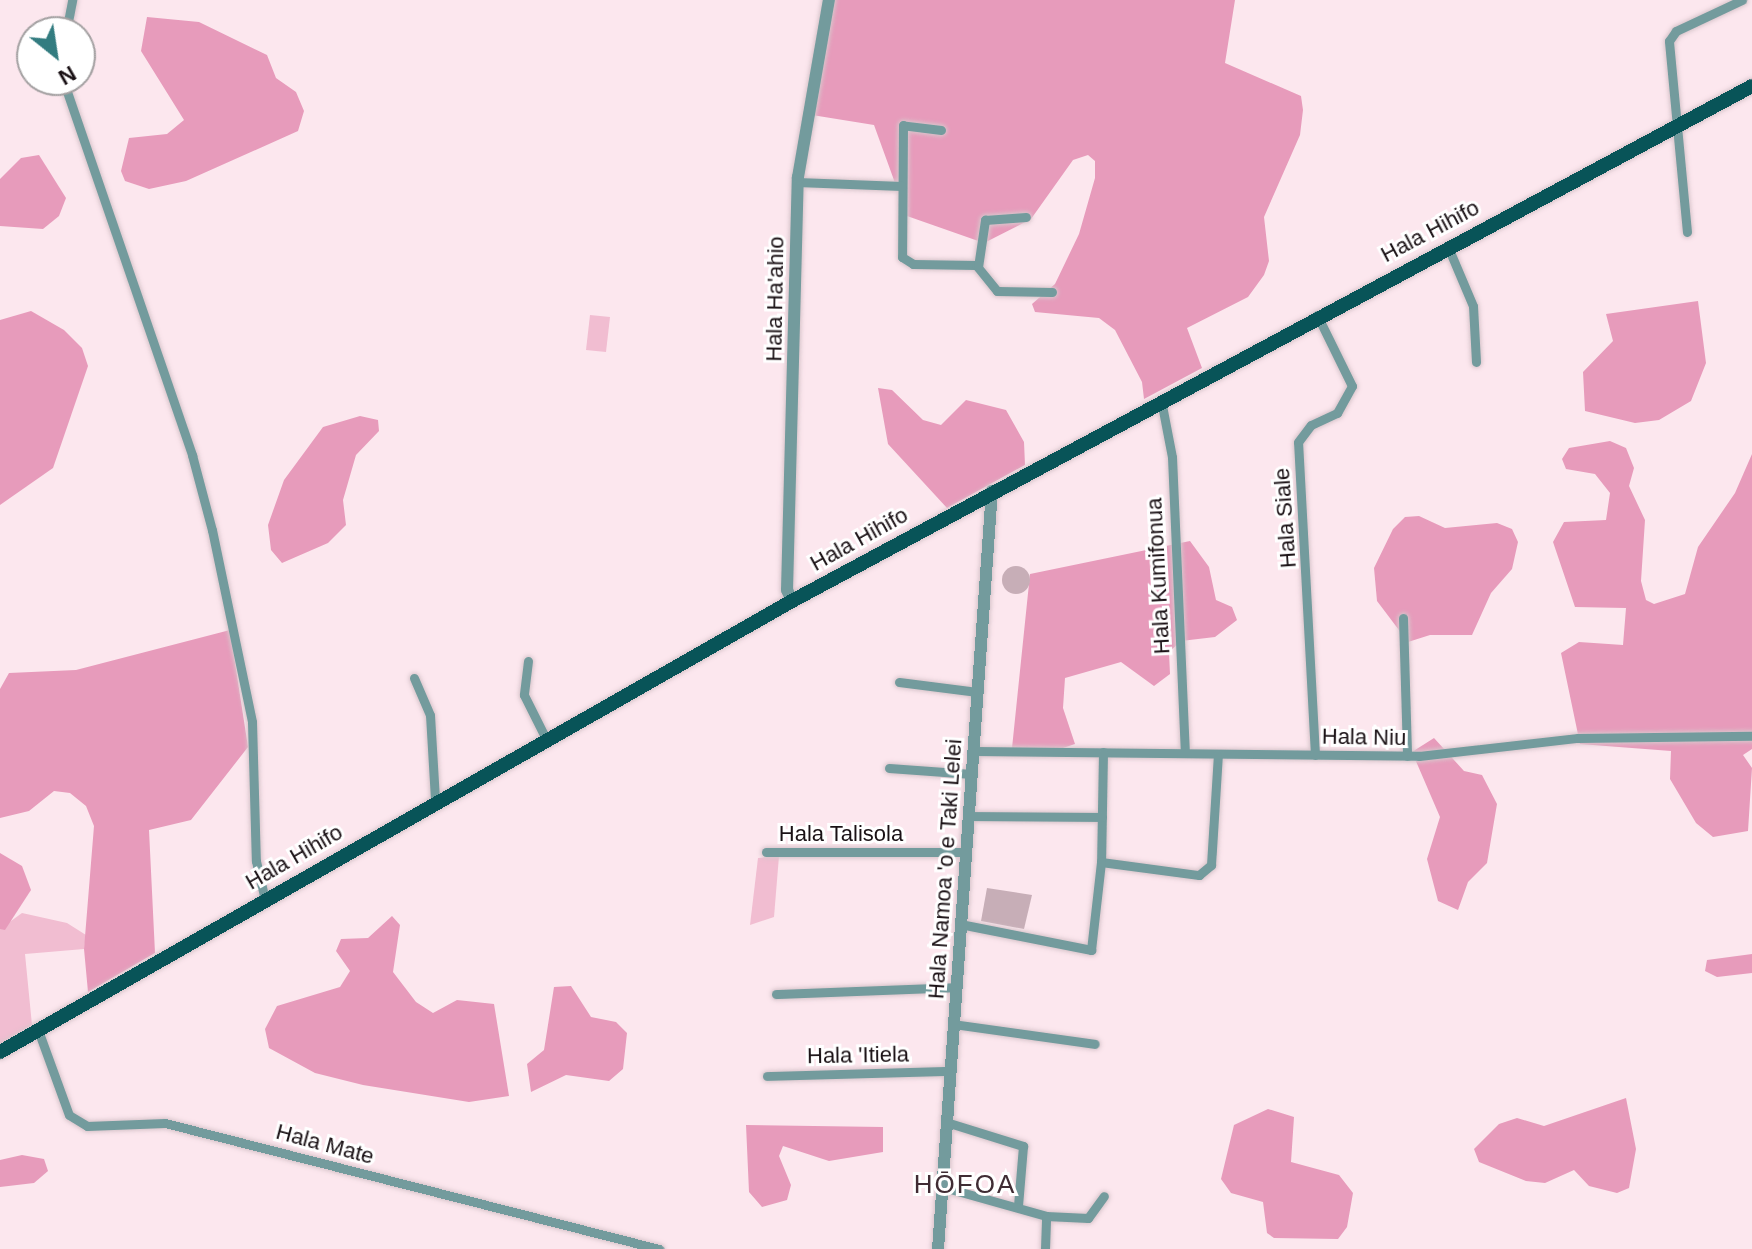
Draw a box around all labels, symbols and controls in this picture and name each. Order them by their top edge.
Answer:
north arrow [16,16,96,96]
text: N [54,61,80,90]
street label: Hala Hihifo [1376,194,1484,268]
street label: Hala Ha'ahio [761,236,789,362]
street label: Hala Siale [1268,467,1302,569]
street label: Hala Kumifonua [1141,497,1175,655]
street label: Hala Hihifo [806,501,912,577]
street label: Hala Niu [1322,723,1406,751]
street label: Hala Namoa 'o e Taki Lelei [923,738,967,1000]
street label: Hala Hihifo [241,819,347,895]
street label: Hala Talisola [779,821,903,847]
street label: Hala 'Itiela [807,1041,909,1069]
street label: Hala Mate [273,1118,377,1170]
district label: HŌFOA [914,1169,1016,1201]

